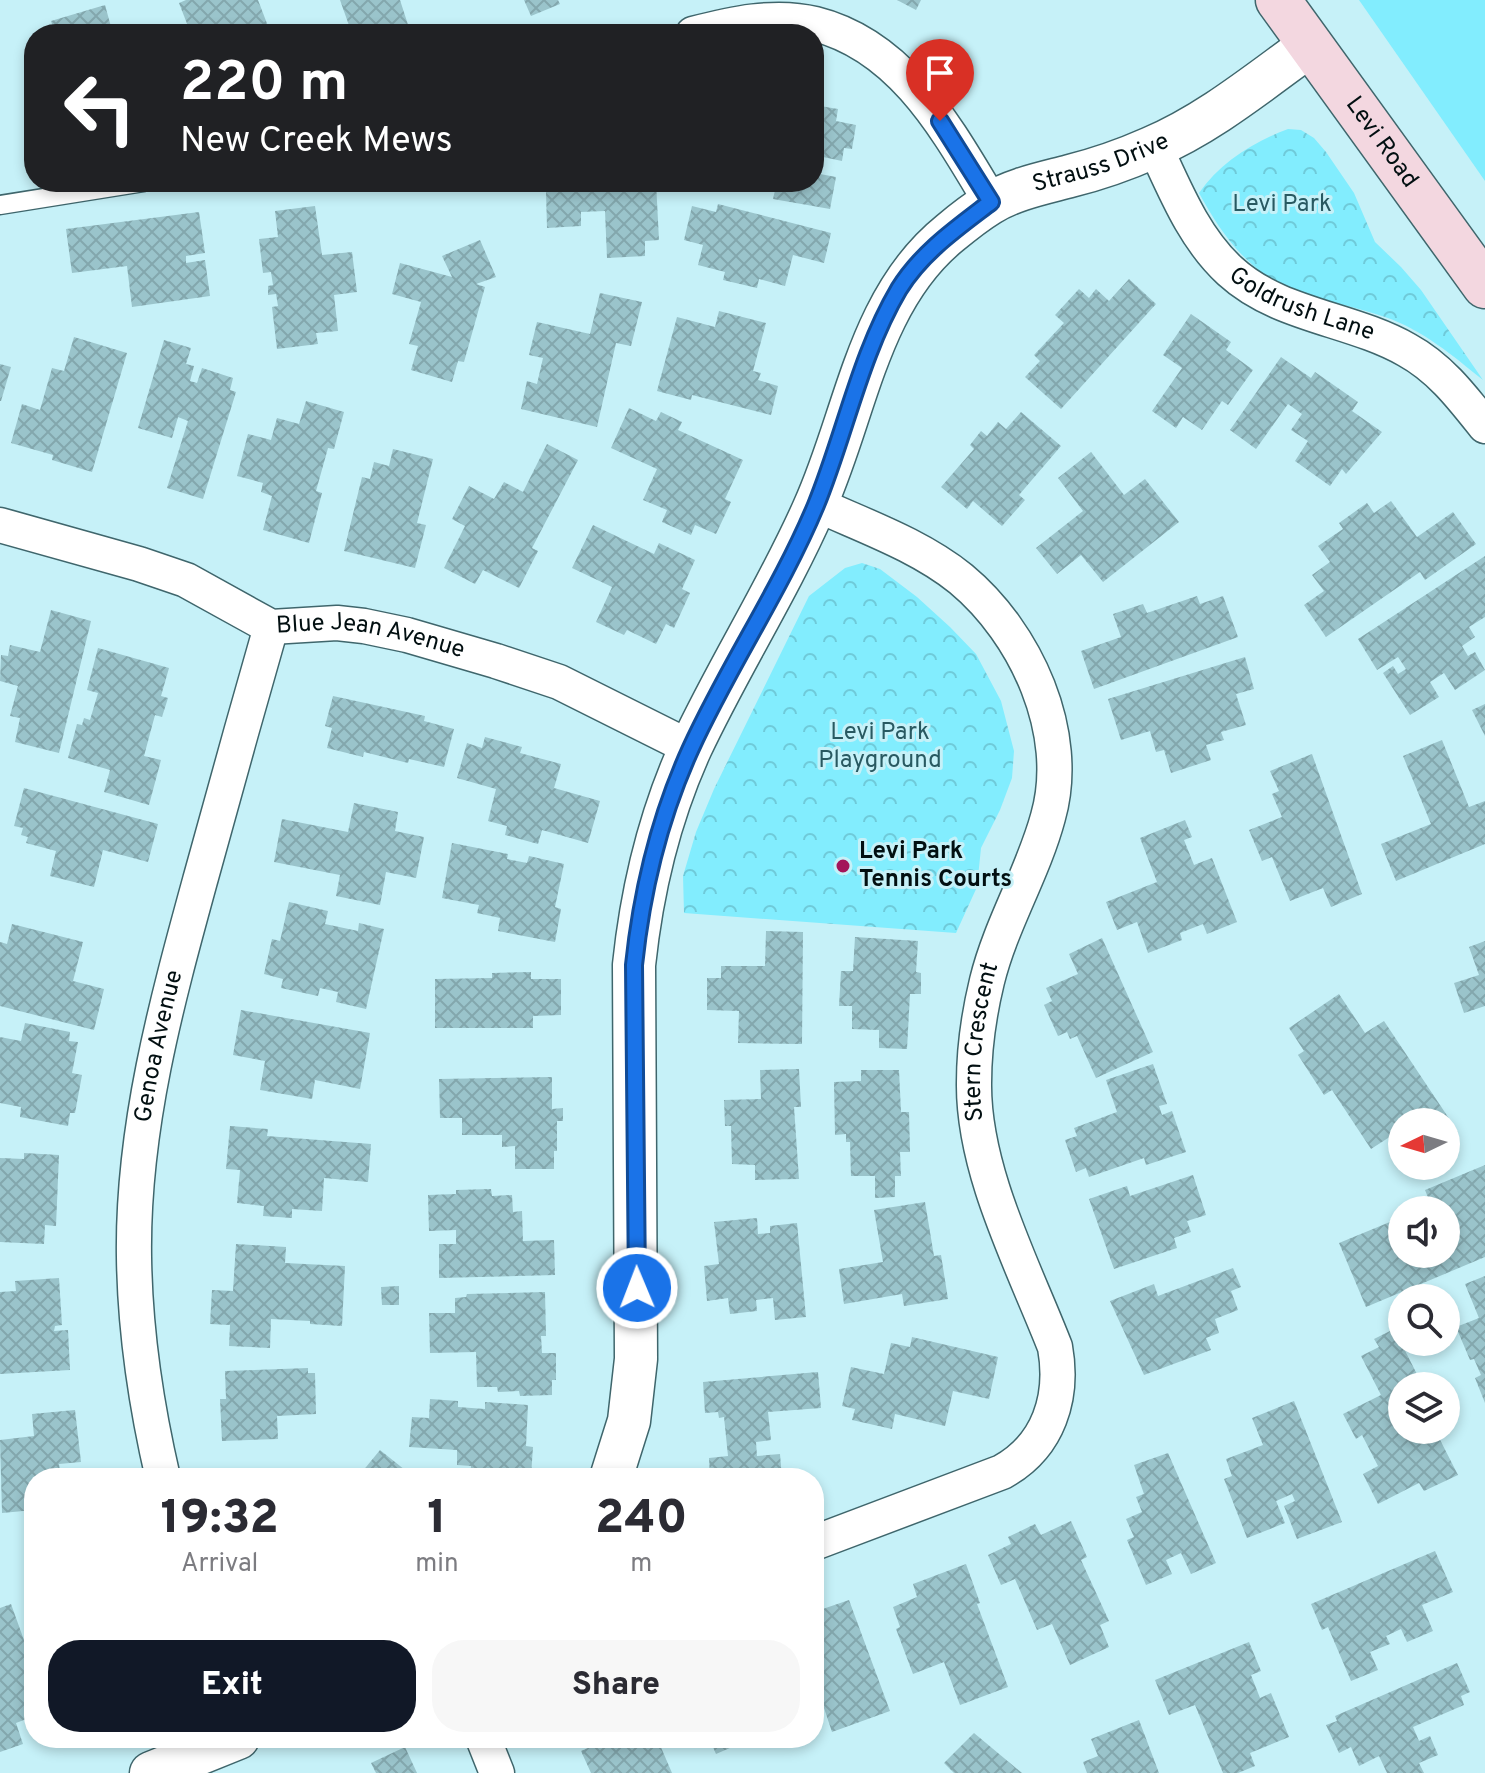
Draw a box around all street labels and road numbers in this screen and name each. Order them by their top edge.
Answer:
street label: Levi Road [1338,91,1424,194]
street label: Strauss Drive [1029,127,1174,200]
street label: Goldrush Lane [1222,261,1379,348]
street label: Blue Jean Avenue [275,608,468,666]
street label: Stern Crescent [959,959,1006,1123]
street label: Genoa Avenue [129,967,190,1125]

